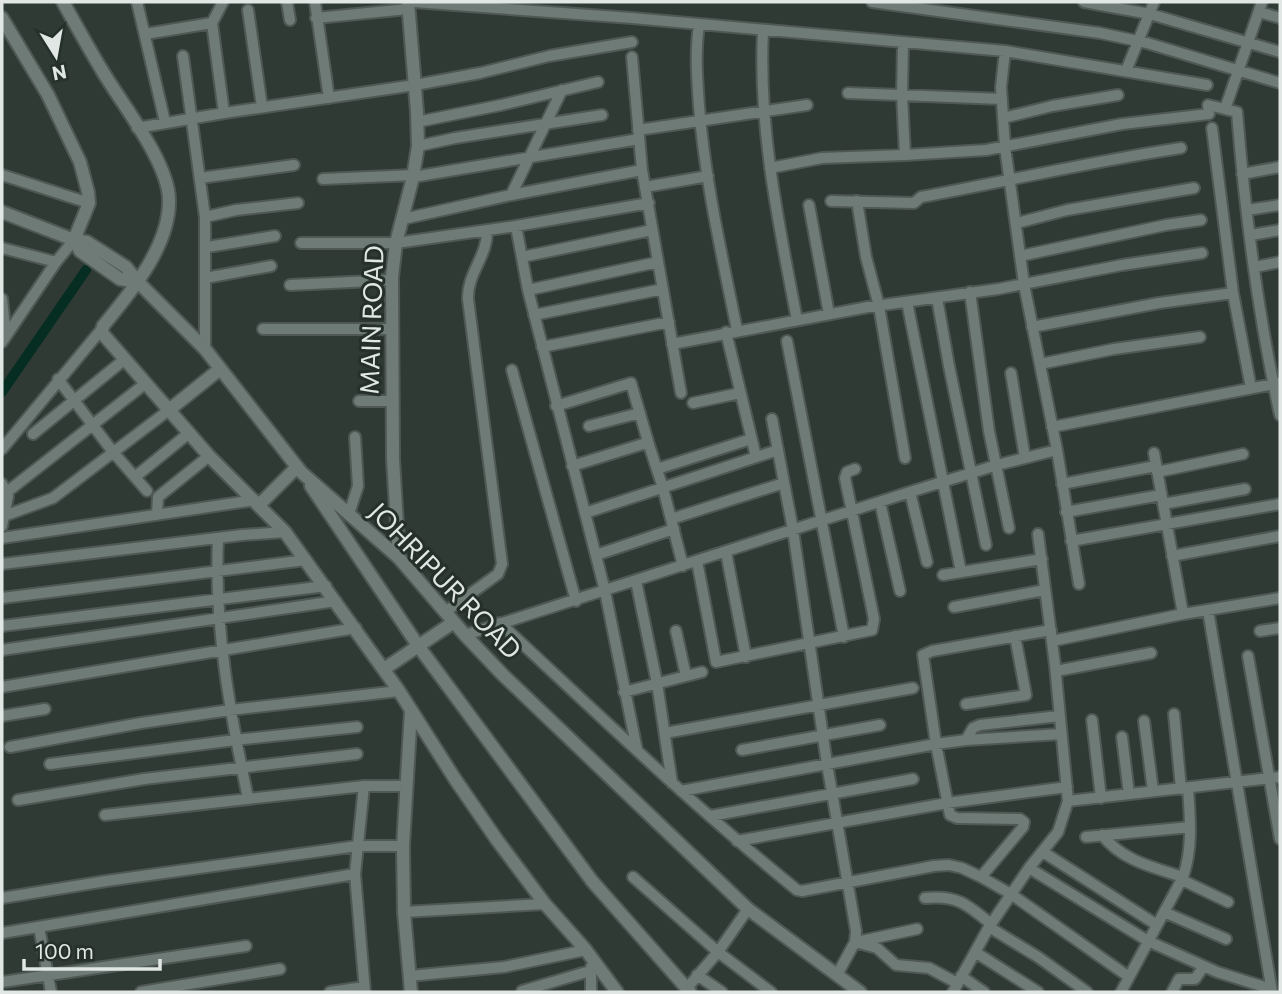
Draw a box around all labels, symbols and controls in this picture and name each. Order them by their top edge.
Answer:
north arrow [21,21,91,91]
text: N [50,61,69,86]
street label: MAIN ROAD [352,245,389,395]
street label: JOHRIPUR ROAD [364,495,529,665]
scale bar [24,928,161,972]
text: 100 m [35,938,94,963]

